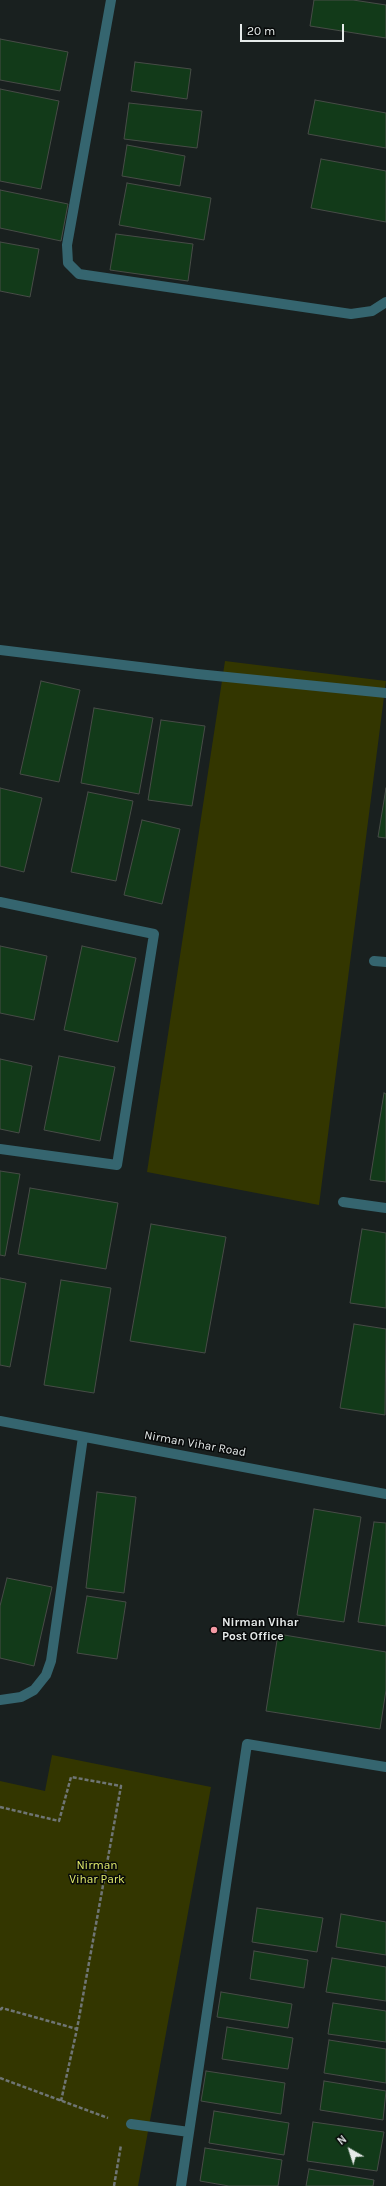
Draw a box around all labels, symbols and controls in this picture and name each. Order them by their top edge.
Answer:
scale bar [242,16,346,42]
text: 20 m [247,24,275,38]
street label: Nirman Vihar Road [143,1428,247,1460]
place label: Nirman Vihar Post Office [222,1616,299,1644]
marker: Nirman Vihar Post Office [209,1625,219,1635]
park label: Nirman Vihar Park [69,1859,125,1887]
north arrow [330,2130,370,2170]
text: N [335,2133,349,2148]

